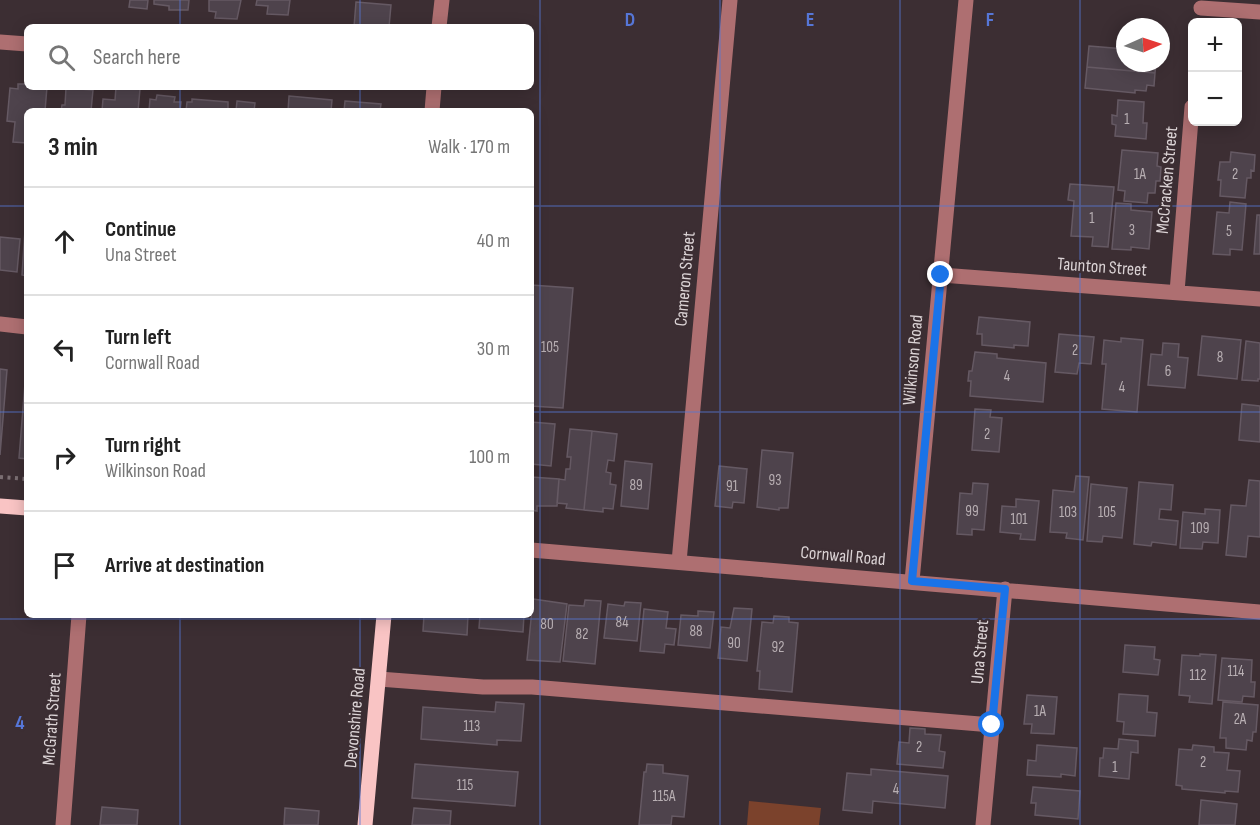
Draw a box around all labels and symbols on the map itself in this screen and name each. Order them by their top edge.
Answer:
text: D [625,8,635,32]
text: E [806,8,814,32]
text: F [986,8,994,32]
north arrow [1116,18,1170,72]
house number: 1 [1124,110,1130,129]
street label: McCracken Street [1152,125,1182,235]
house number: 1A [1134,165,1147,184]
house number: 2 [1232,165,1238,184]
house number: 1 [1089,209,1095,228]
house number: 3 [1129,221,1135,240]
house number: 5 [1226,222,1232,241]
street label: Cameron Street [670,230,700,327]
street label: Taunton Street [1056,253,1148,281]
route end [927,261,953,287]
street label: Wilkinson Road [899,314,927,406]
house number: 105 [541,338,559,357]
house number: 2 [1072,341,1078,360]
house number: 8 [1217,348,1223,367]
house number: 6 [1165,362,1171,381]
house number: 4 [1004,367,1010,386]
house number: 4 [1119,378,1125,397]
house number: 2 [984,425,990,444]
house number: 93 [769,471,781,490]
house number: 89 [629,476,643,495]
house number: 91 [726,477,739,496]
house number: 99 [965,502,979,521]
house number: 103 [1059,503,1077,522]
house number: 105 [1098,503,1116,522]
house number: 101 [1010,510,1028,529]
house number: 109 [1191,519,1209,538]
street label: Cornwall Road [800,542,886,570]
house number: 84 [615,613,629,632]
house number: 80 [540,615,554,634]
street label: Una Street [967,619,993,685]
house number: 88 [689,622,703,641]
house number: 82 [576,625,588,644]
house number: 90 [727,634,741,653]
house number: 92 [772,638,784,657]
house number: 114 [1228,662,1244,681]
house number: 112 [1190,666,1206,685]
street label: Devonshire Road [340,667,370,769]
street label: McGrath Street [38,672,66,766]
house number: 1A [1034,702,1047,721]
house number: 2A [1234,710,1247,729]
text: 4 [15,711,25,735]
route start [978,711,1004,737]
house number: 113 [464,717,480,736]
house number: 2 [916,738,922,757]
house number: 2 [1200,753,1206,772]
house number: 1 [1112,758,1118,777]
house number: 115 [457,776,473,795]
house number: 4 [893,780,899,799]
house number: 115A [653,787,676,806]

